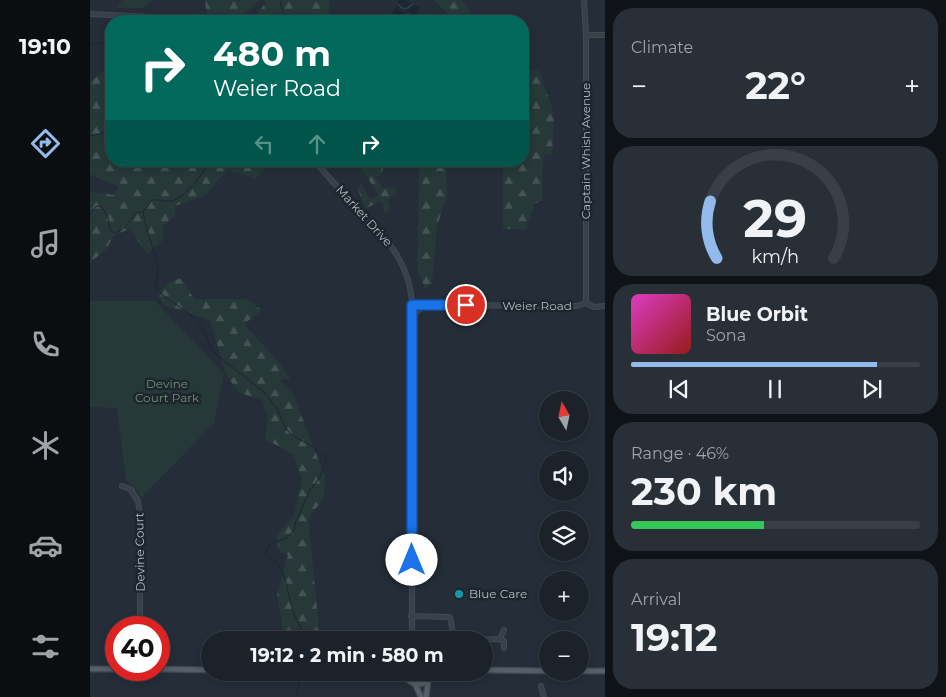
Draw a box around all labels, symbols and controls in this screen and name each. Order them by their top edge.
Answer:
text: 480 m [213,32,331,75]
text: 19:10 [19,33,71,60]
icon: right [130,35,195,100]
text: Climate [631,38,693,57]
text: 22° [745,62,806,109]
text: − [631,69,647,103]
text: + [904,69,920,103]
text: Weier Road [213,75,341,102]
street label: Captain Whish Avenue [578,83,593,219]
icon: directions [28,126,63,161]
icon: left [250,130,278,158]
icon: ahead [303,130,331,158]
icon: right [356,130,384,158]
street label: Market Drive [333,182,396,249]
text: 29 [744,187,807,250]
icon: music [28,226,63,261]
text: km/h [752,246,799,267]
pin [445,284,487,326]
icon: arrive [452,291,480,319]
street label: Weier Road [502,298,572,313]
text: Blue Orbit [706,303,808,326]
text: Sona [706,326,746,345]
icon: phone [28,327,63,362]
icon: previous [665,375,693,403]
icon: pause [761,375,789,403]
icon: next [858,375,886,403]
park label: Devine Court Park [135,376,200,405]
north arrow [539,391,589,441]
map controls [539,391,589,681]
icon: climate [28,428,63,463]
text: Range · 46% [631,444,729,463]
button: sound [539,451,589,501]
text: 230 km [631,468,777,515]
button: layers [539,511,589,561]
street label: Devine Court [131,512,148,592]
icon: car [28,528,63,563]
position arrow [385,533,437,585]
button: + [539,571,589,621]
place label: Blue Care [469,586,527,601]
marker: Blue Care [453,588,465,600]
text: Arrival [631,590,681,609]
text: 19:12 [631,614,717,661]
speed limit sign: 40 [105,616,170,681]
icon: filters [28,629,63,664]
button: − [539,631,589,681]
text: 19:12 · 2 min · 580 m [250,644,444,667]

